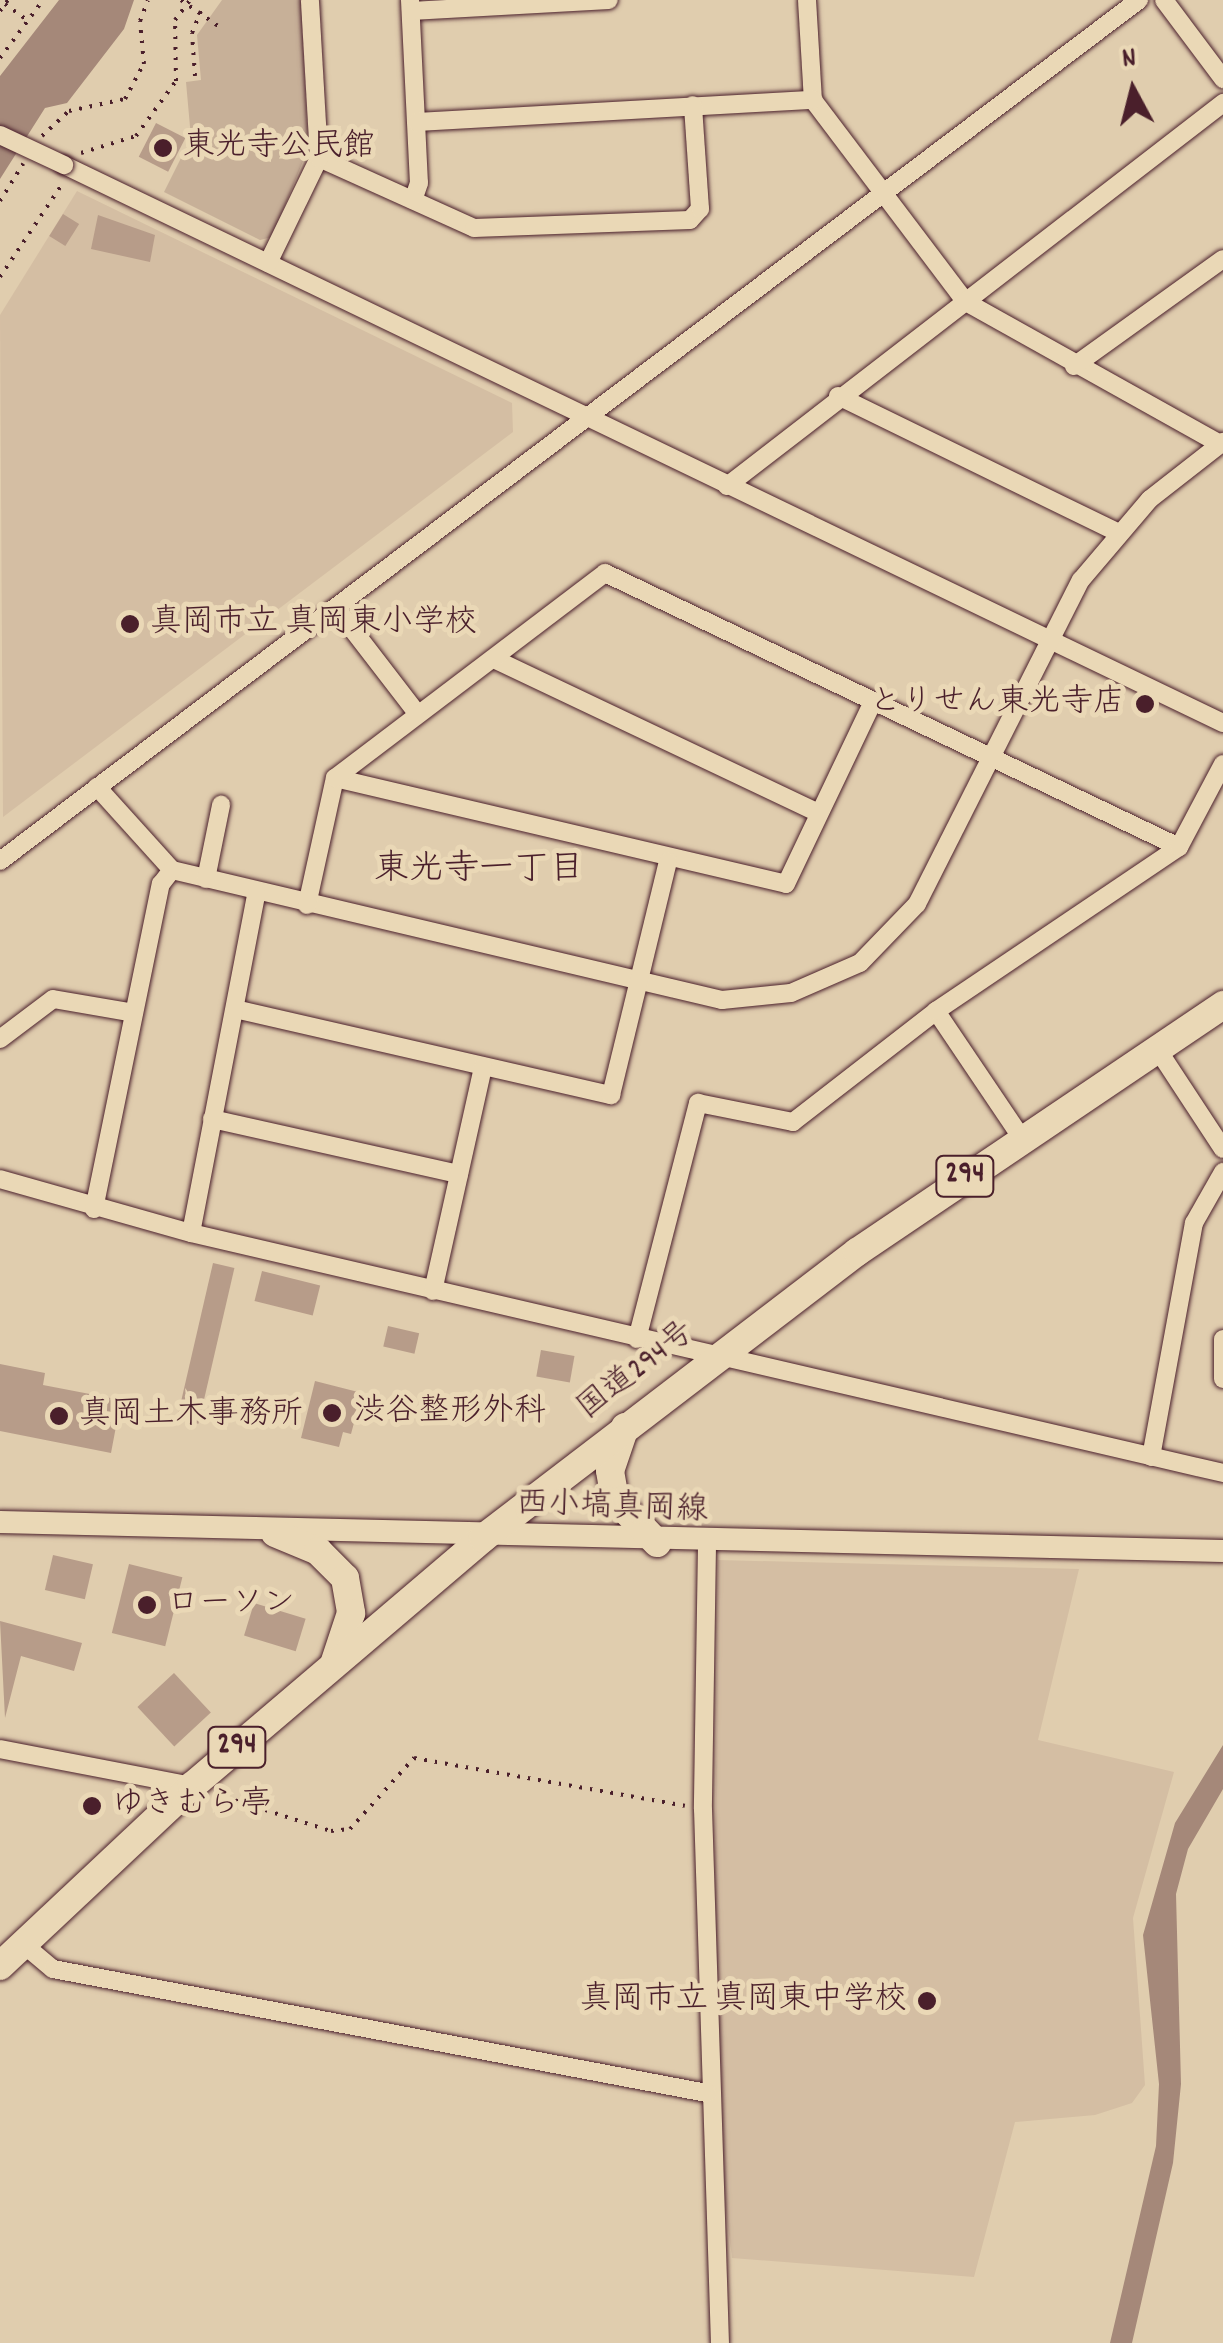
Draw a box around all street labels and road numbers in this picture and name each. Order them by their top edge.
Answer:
road number: 294 [935,1151,995,1201]
street label: 国道294号 [571,1314,703,1430]
street label: 西小塙真岡線 [515,1486,709,1532]
road number: 294 [207,1722,267,1772]

